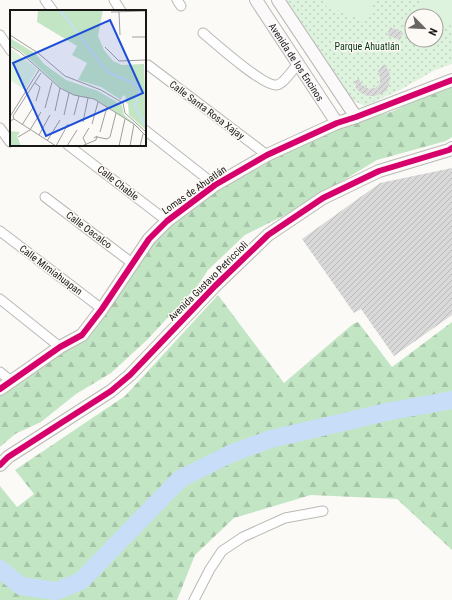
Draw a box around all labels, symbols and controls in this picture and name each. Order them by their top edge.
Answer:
north arrow [404,8,444,48]
inset map [10,10,146,146]
street label: Avenida de los Encinos [267,21,327,103]
text: N [425,26,440,38]
park label: Parque Ahuatlán [334,41,400,52]
street label: Calle Santa Rosa Xajay [168,78,246,142]
street label: Calle Chable [95,164,141,203]
street label: Lomas de Ahuatlán [160,164,228,216]
street label: Calle Oacalco [64,209,114,251]
street label: Avenida Gustavo Petriccioli [166,239,250,323]
street label: Calle Mimiahuapan [18,243,85,297]

